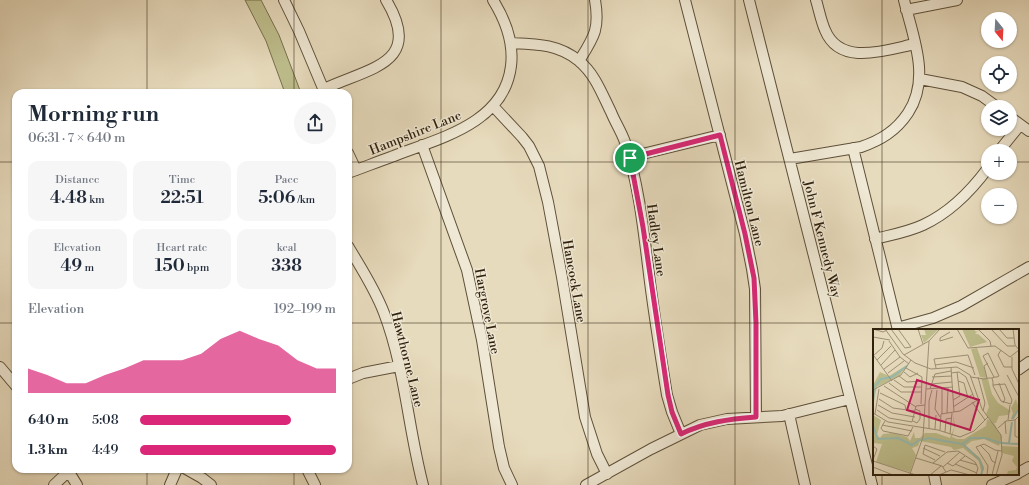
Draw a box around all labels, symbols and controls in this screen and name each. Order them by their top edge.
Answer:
north arrow [981,12,1017,48]
map controls [981,12,1017,224]
button: locate [981,56,1017,92]
button: layers [981,100,1017,136]
text: Morning run [28,101,159,128]
button: share [294,102,336,144]
street label: Hampshire Lane [367,107,464,159]
text: 06:31 · 7 × 640 m [28,130,125,146]
pin [613,141,647,175]
button: + [981,144,1017,180]
icon: arrive [619,147,641,169]
street label: Hamilton Lane [731,159,768,248]
text: Distance [55,173,100,187]
text: Time [169,173,195,187]
text: Pace [275,173,298,187]
street label: John F Kennedy Way [799,178,845,300]
text: 4.48 [50,187,87,209]
text: 22:51 [160,187,204,209]
text: 5:06 [258,187,295,209]
button: − [981,188,1017,224]
text: km [87,193,105,207]
text: /km [295,193,315,207]
street label: Hadley Lane [643,203,669,278]
street label: Hancock Lane [559,238,589,324]
text: Elevation [54,241,101,255]
text: Heart rate [157,241,207,255]
text: kcal [277,241,297,255]
text: 49 [61,255,82,277]
text: 150 [155,255,185,277]
text: 338 [271,255,302,277]
text: m [82,261,94,275]
text: bpm [185,261,209,275]
street label: Hargrove Lane [471,267,503,356]
text: Elevation [28,301,84,317]
text: 192–199 m [274,301,336,317]
street label: Hawthorne Lane [387,310,427,409]
inset map [873,329,1019,475]
text: 640 m [28,412,69,428]
text: 5:08 [92,412,119,428]
text: 1.3 km [28,442,68,458]
text: 4:49 [92,442,118,458]

